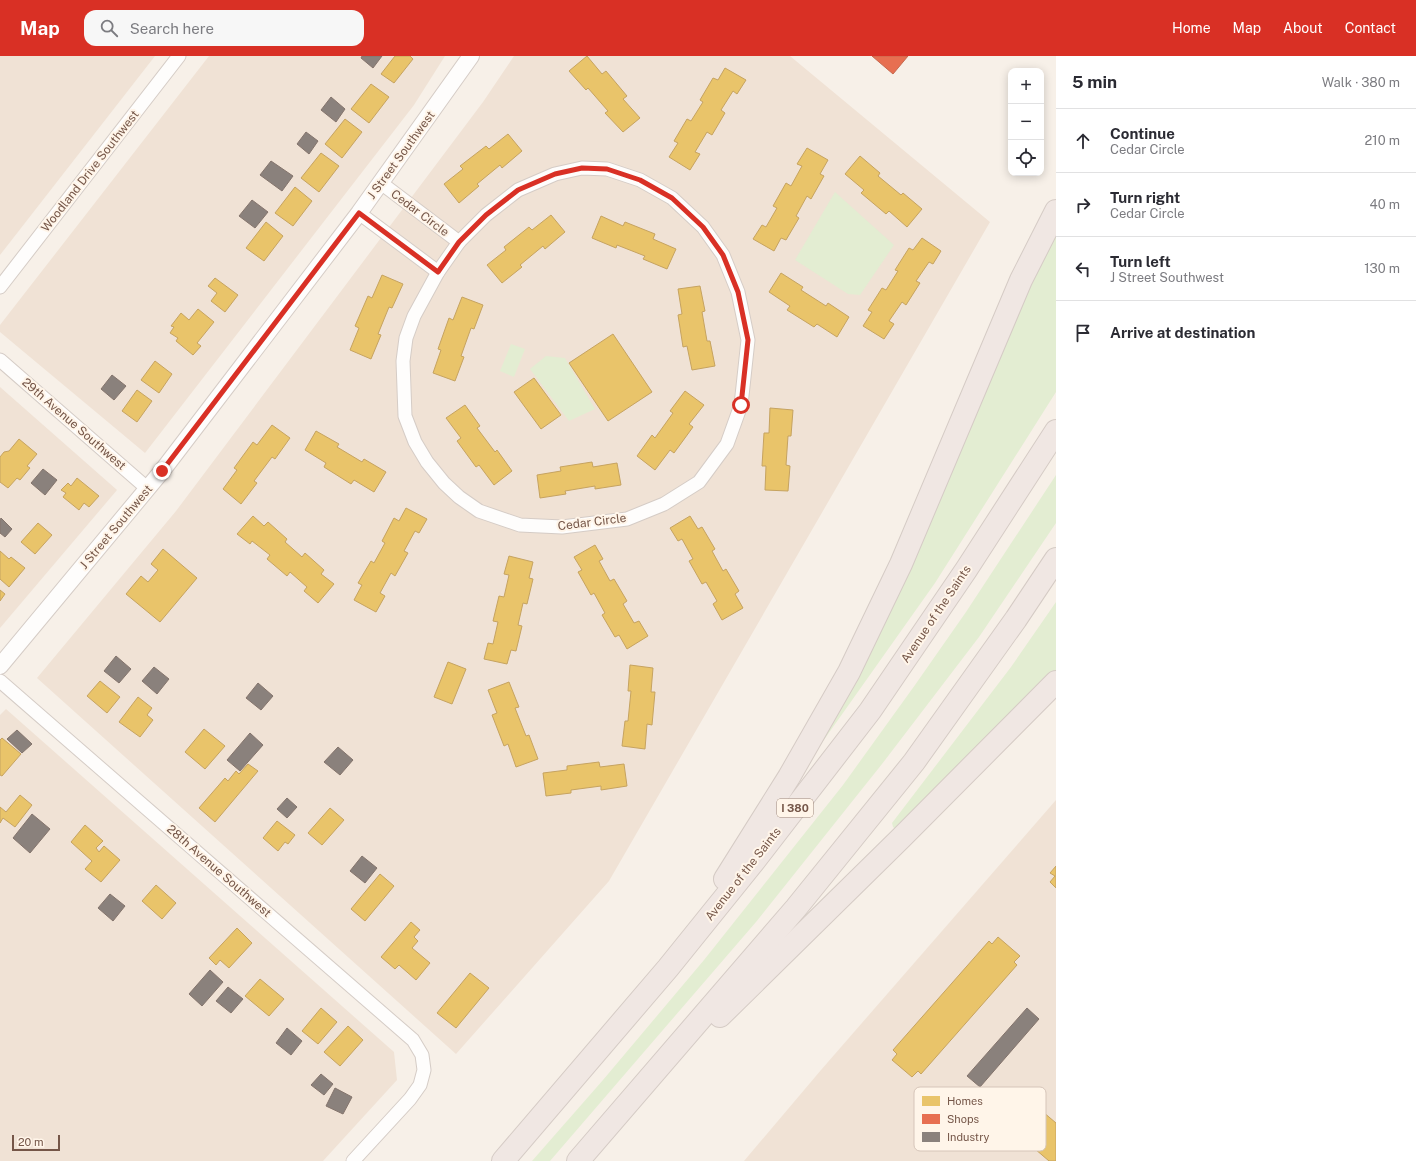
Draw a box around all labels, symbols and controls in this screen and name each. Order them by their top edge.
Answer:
search box [84,10,364,46]
text: Map [20,17,60,39]
icon: search [98,17,120,39]
text: Search here [130,20,214,37]
text: Home [1172,20,1211,36]
text: Map [1233,20,1261,36]
text: About [1283,20,1323,36]
text: Contact [1345,20,1396,36]
map controls [1008,68,1044,176]
button: + [1008,68,1044,104]
text: 5 min [1072,72,1117,92]
text: Walk · 380 m [1322,75,1400,90]
button: − [1008,104,1044,140]
street label: Woodland Drive Southwest [38,107,142,235]
street label: J Street Southwest [364,108,438,202]
text: Continue [1110,125,1175,142]
icon: ahead [1072,130,1094,152]
text: 210 m [1365,133,1400,148]
button: locate [1008,140,1044,176]
text: Cedar Circle [1110,142,1185,157]
street label: Cedar Circle [388,187,452,239]
text: Turn right [1110,189,1180,206]
icon: right [1072,194,1094,216]
text: 40 m [1369,197,1400,212]
text: Cedar Circle [1110,206,1185,221]
text: Turn left [1110,253,1171,270]
icon: left [1072,258,1094,280]
text: 130 m [1364,261,1400,276]
text: J Street Southwest [1110,270,1224,285]
icon: arrive [1072,322,1094,344]
text: Arrive at destination [1110,324,1255,341]
street label: 29th Avenue Southwest [19,375,129,473]
route start [732,396,750,414]
route end [153,462,171,480]
street label: J Street Southwest [77,482,155,572]
street label: Cedar Circle [557,511,627,533]
street label: Avenue of the Saints [898,563,974,665]
road number: I 380 [777,799,813,817]
street label: 28th Avenue Southwest [164,822,274,920]
street label: Avenue of the Saints [702,825,784,923]
legend [914,1087,1046,1151]
text: Homes [947,1095,983,1107]
text: Shops [947,1113,979,1125]
text: Industry [947,1131,990,1143]
scale bar [12,1133,60,1152]
text: 20 m [18,1136,43,1148]

